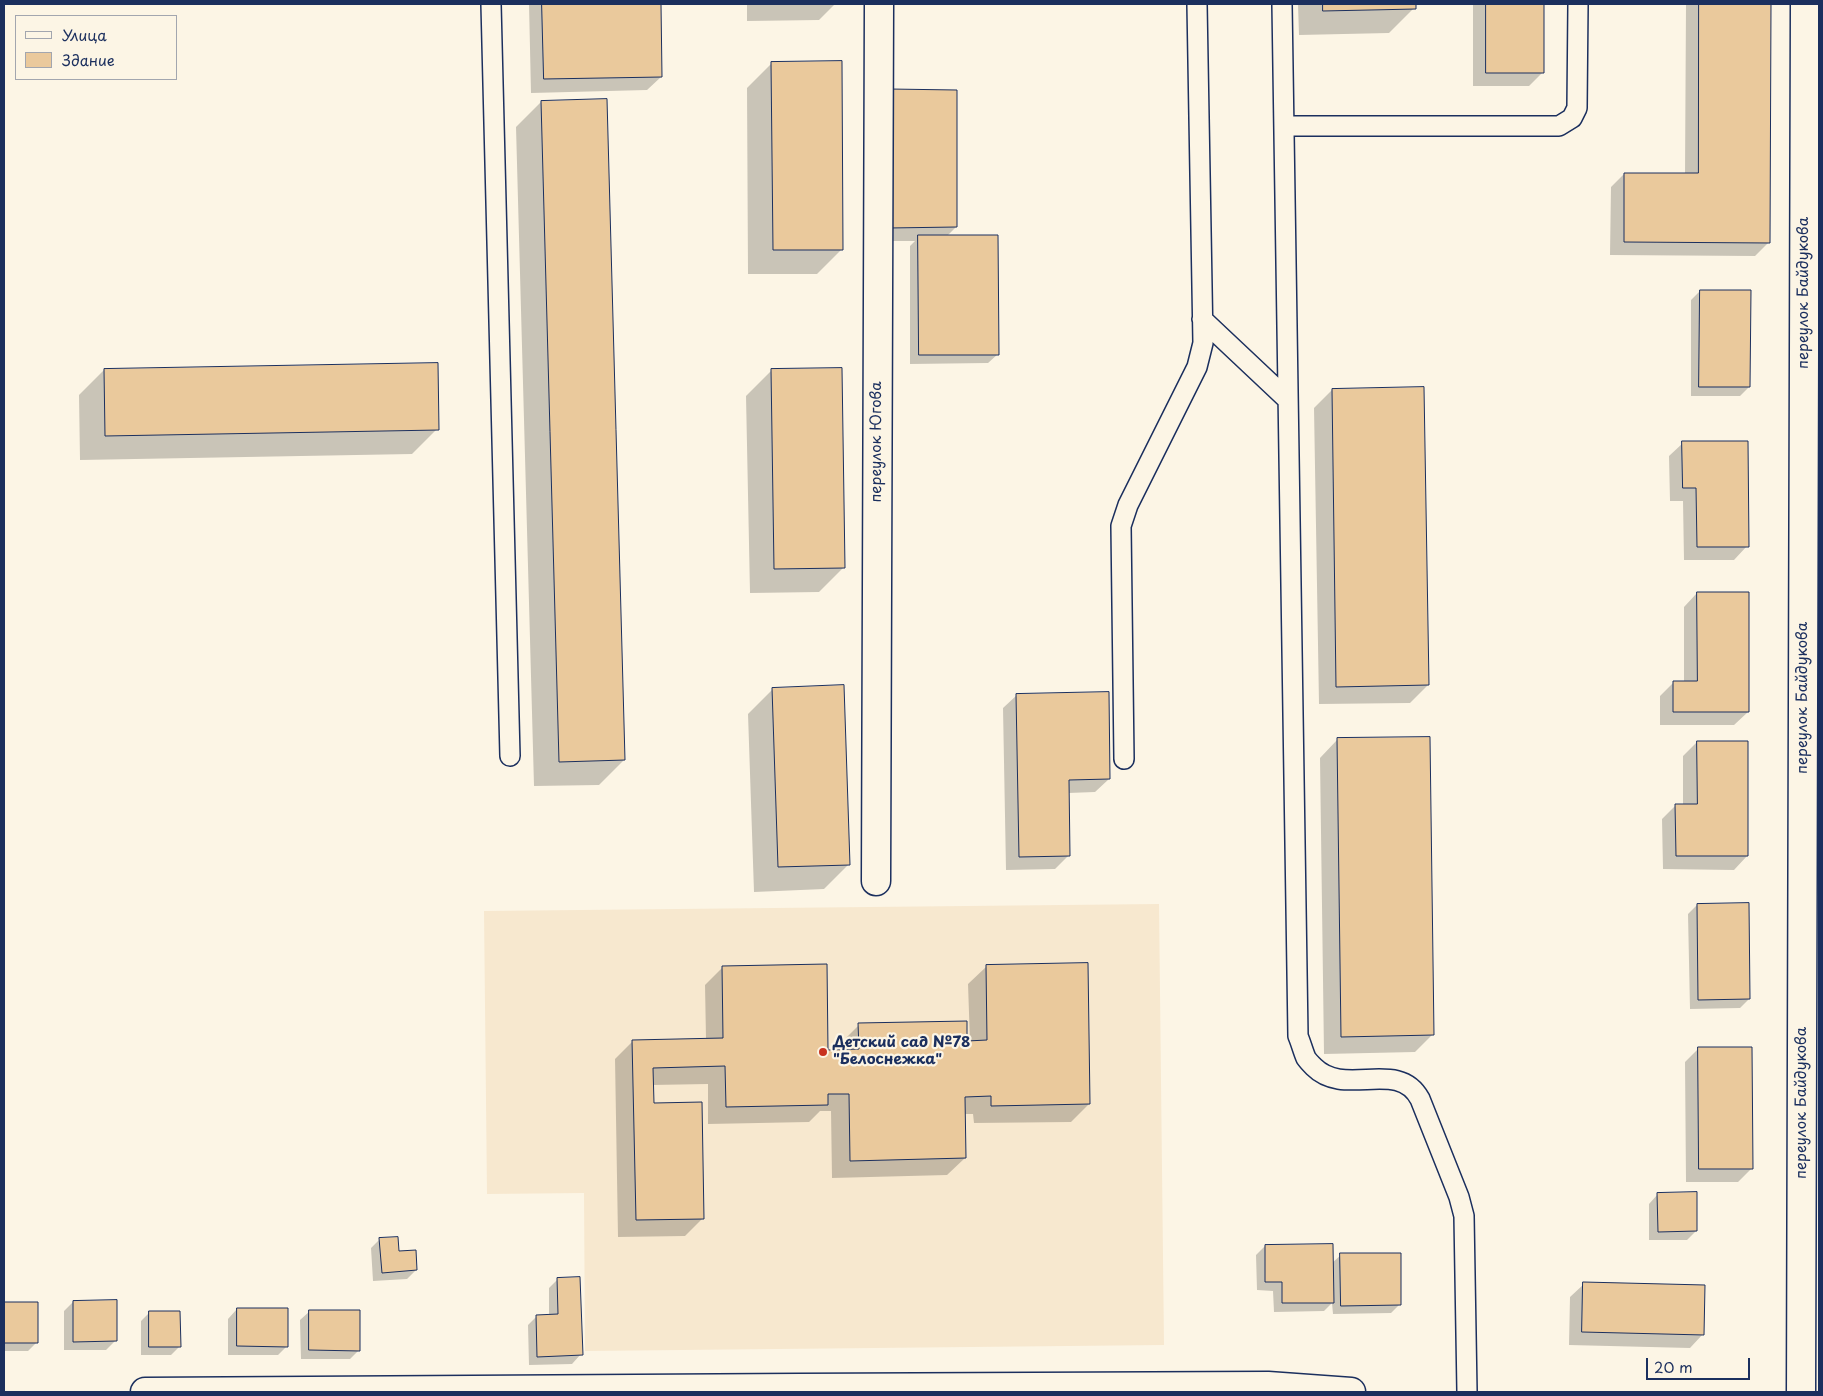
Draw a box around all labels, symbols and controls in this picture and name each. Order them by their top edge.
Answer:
legend [15,15,178,80]
text: Улица [62,23,107,46]
text: Здание [62,48,115,71]
street label: переулок Байдукова [1795,217,1813,369]
street label: переулок Югова [868,381,886,503]
street label: переулок Байдукова [1794,622,1812,774]
street label: переулок Байдукова [1793,1027,1811,1179]
place label: Детский сад №78 "Белоснежка" [833,1034,970,1069]
marker: Детский сад №78 "Белоснежка" [817,1046,829,1058]
scale bar [1648,1348,1752,1380]
text: 20 m [1654,1355,1693,1378]

